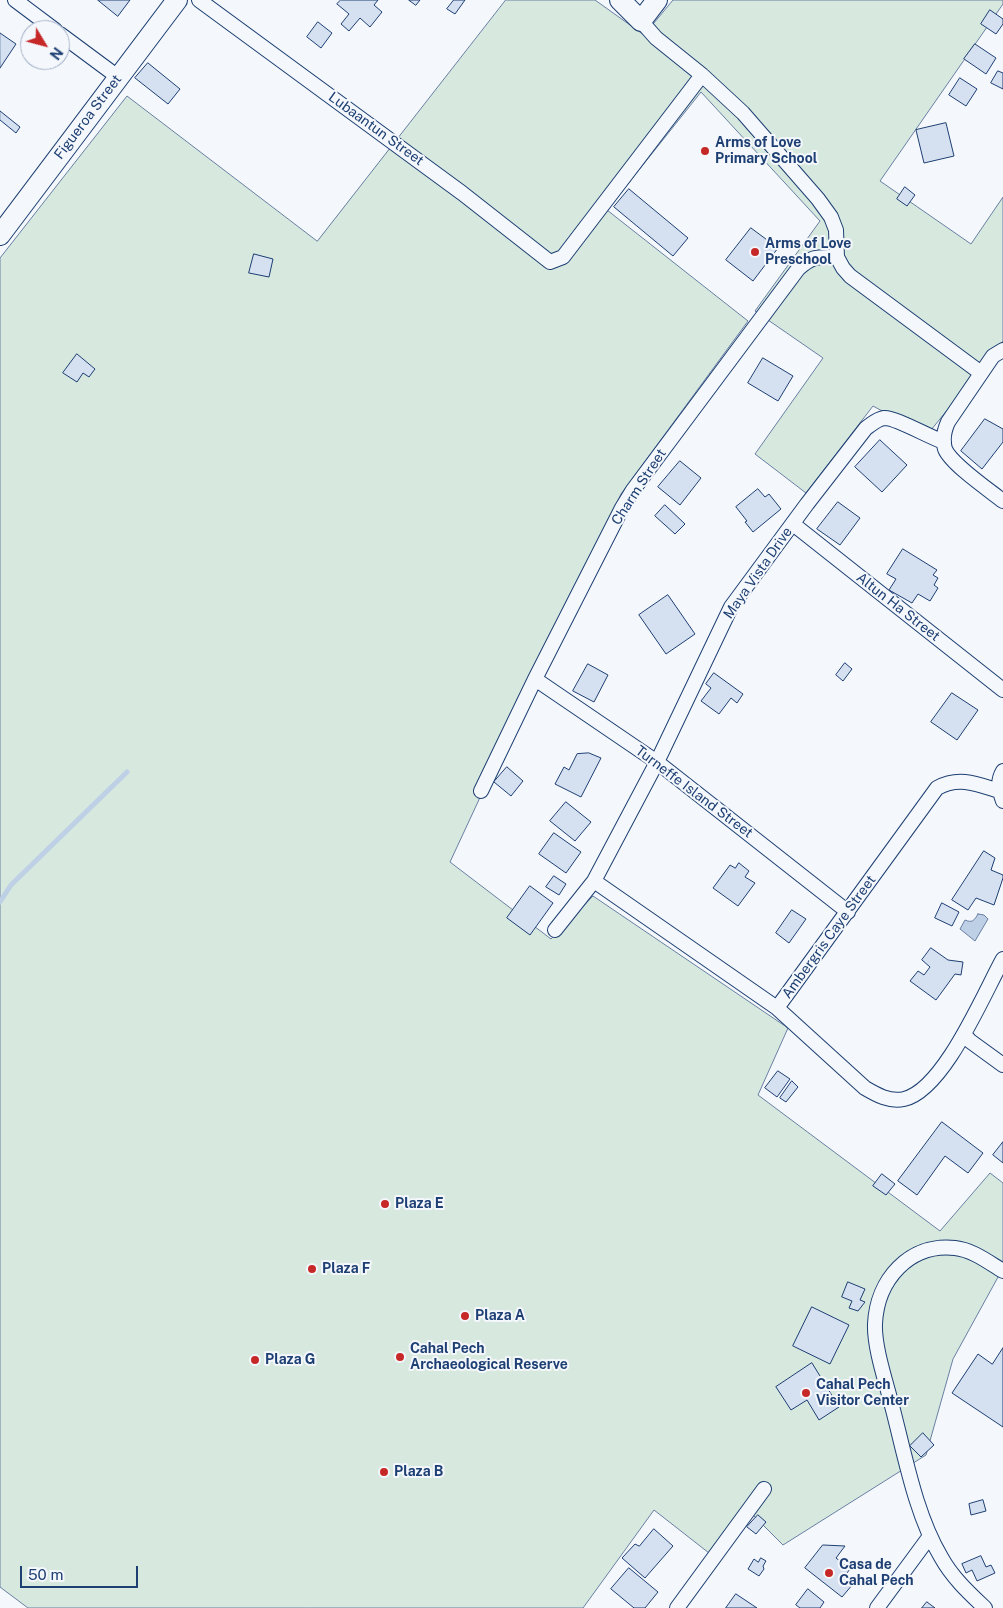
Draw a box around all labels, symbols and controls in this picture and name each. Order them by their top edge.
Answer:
north arrow [20,20,70,70]
text: N [47,44,66,63]
street label: Figueroa Street [51,71,125,163]
street label: Lubaantun Street [325,89,427,169]
place label: Arms of Love Primary School [715,135,817,168]
marker: Arms of Love Primary School [699,145,711,157]
place label: Arms of Love Preschool [765,236,851,268]
marker: Arms of Love Preschool [749,246,761,258]
street label: Charm Street [608,446,670,528]
street label: Maya Vista Drive [720,524,796,622]
street label: Altun Ha Street [853,569,943,645]
street label: Turneffe Island Street [632,742,756,842]
street label: Ambergris Caye Street [779,872,879,1002]
place label: Plaza E [395,1196,444,1212]
marker: Plaza E [379,1198,391,1210]
place label: Plaza F [322,1261,370,1277]
marker: Plaza F [306,1263,318,1275]
place label: Plaza A [475,1308,525,1324]
marker: Plaza A [459,1310,471,1322]
place label: Cahal Pech Archaeological Reserve [410,1341,568,1374]
marker: Cahal Pech Archaeological Reserve [394,1351,406,1363]
place label: Plaza G [265,1352,315,1368]
marker: Plaza G [249,1354,261,1366]
place label: Cahal Pech Visitor Center [816,1377,909,1410]
marker: Cahal Pech Visitor Center [800,1387,812,1399]
place label: Plaza B [394,1464,443,1480]
marker: Plaza B [378,1466,390,1478]
scale bar [22,1556,140,1588]
place label: Casa de Cahal Pech [839,1557,914,1590]
text: 50 m [28,1566,63,1583]
marker: Casa de Cahal Pech [823,1567,835,1579]

